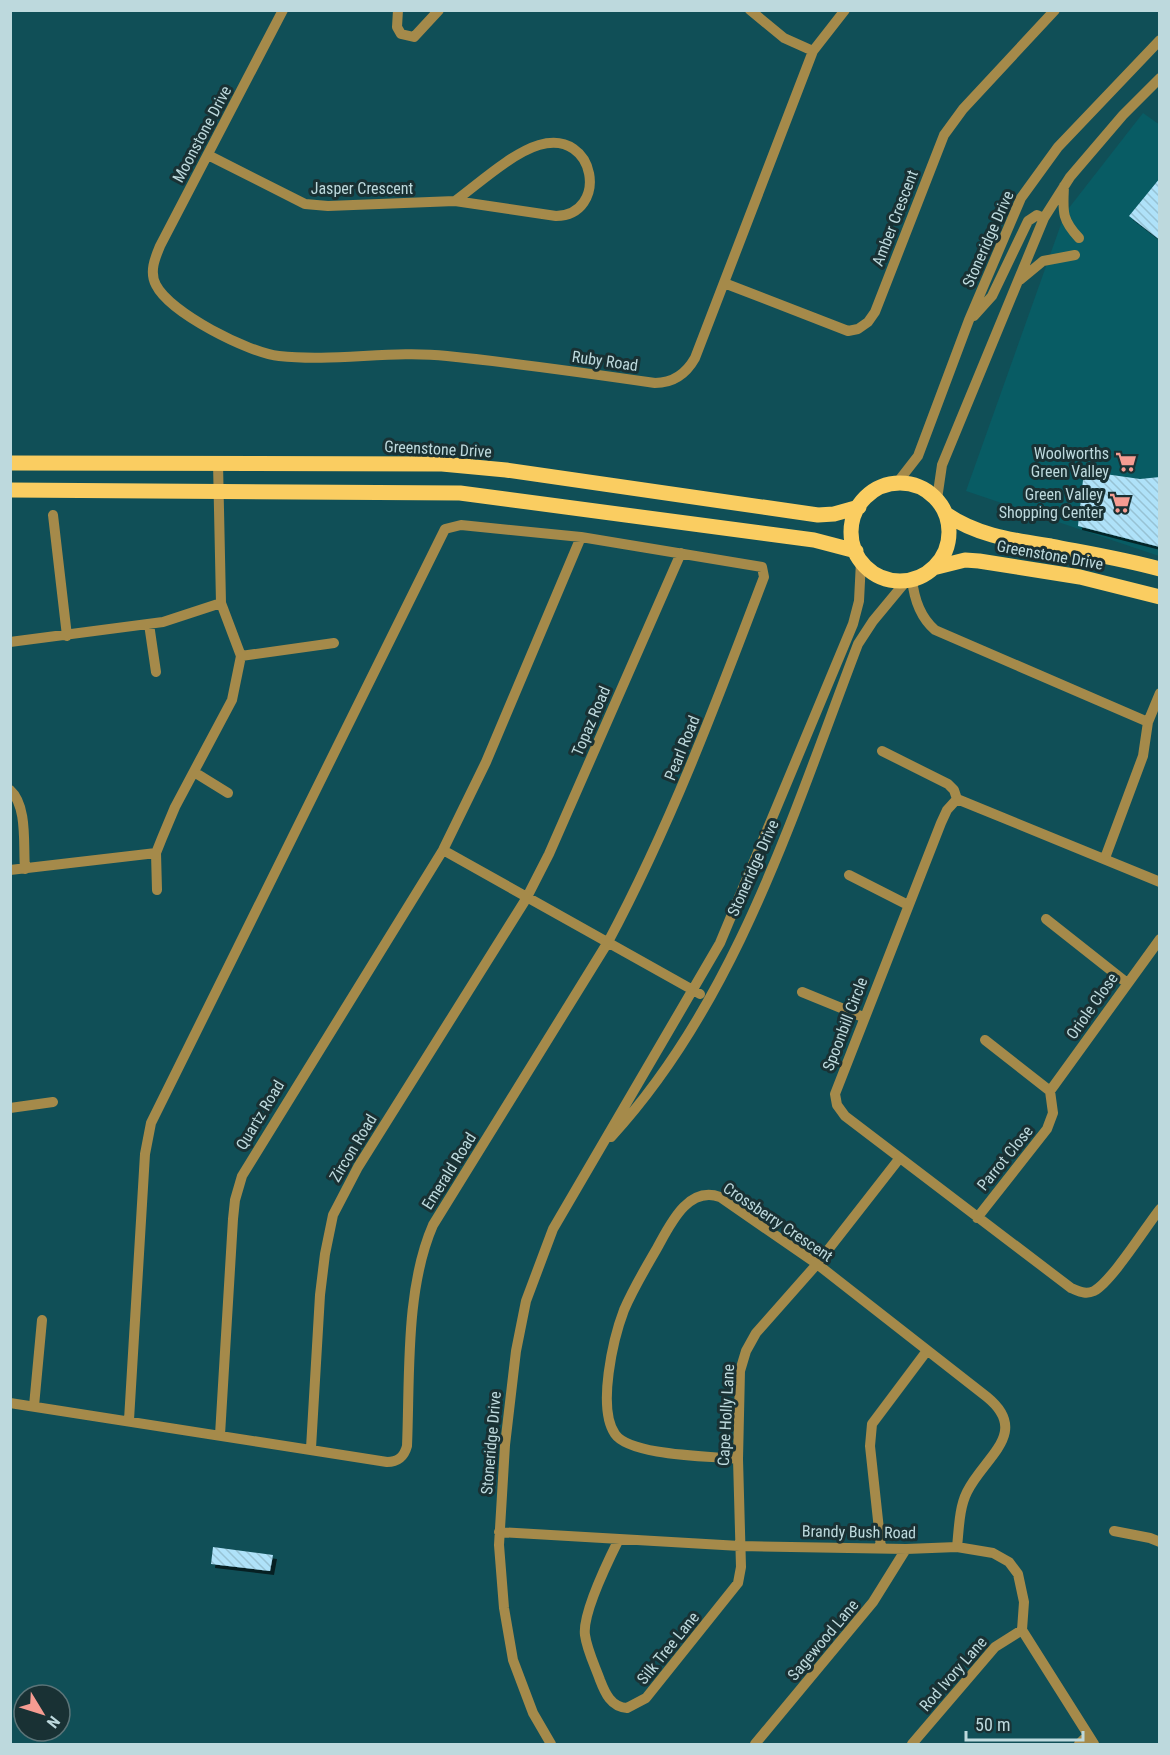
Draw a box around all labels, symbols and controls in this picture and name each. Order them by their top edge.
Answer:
street label: Moonstone Drive [169,82,235,186]
street label: Amber Crescent [868,167,922,269]
street label: Jasper Crescent [311,179,414,198]
street label: Stoneridge Drive [958,188,1018,290]
street label: Ruby Road [571,347,639,375]
street label: Greenstone Drive [384,437,492,461]
place label: Woolworths Green Valley [1031,444,1109,481]
supermarket icon: Woolworths Green Valley [1114,450,1138,474]
place label: Green Valley Shopping Center [999,485,1103,522]
supermarket icon: Green Valley Shopping Center [1108,491,1132,515]
street label: Greenstone Drive [995,536,1105,574]
street label: Topaz Road [568,683,614,759]
street label: Pearl Road [660,713,704,783]
street label: Stoneridge Drive [723,817,783,919]
street label: Oriole Close [1062,969,1122,1043]
street label: Spoonbill Circle [818,975,872,1073]
street label: Quartz Road [232,1077,288,1153]
street label: Zircon Road [325,1111,381,1185]
street label: Parrot Close [973,1122,1037,1194]
street label: Emerald Road [418,1129,480,1213]
street label: Crossberry Crescent [720,1178,837,1266]
street label: Cape Holly Lane [714,1364,738,1466]
street label: Stoneridge Drive [477,1391,505,1495]
street label: Brandy Bush Road [802,1522,916,1542]
street label: Sagewood Lane [784,1596,862,1684]
street label: Silk Tree Lane [633,1608,703,1688]
street label: Rod Ivory Lane [915,1633,991,1715]
north arrow [12,1683,72,1743]
scale bar [966,1704,1083,1742]
text: N [43,1712,64,1732]
text: 50 m [975,1714,1010,1735]

